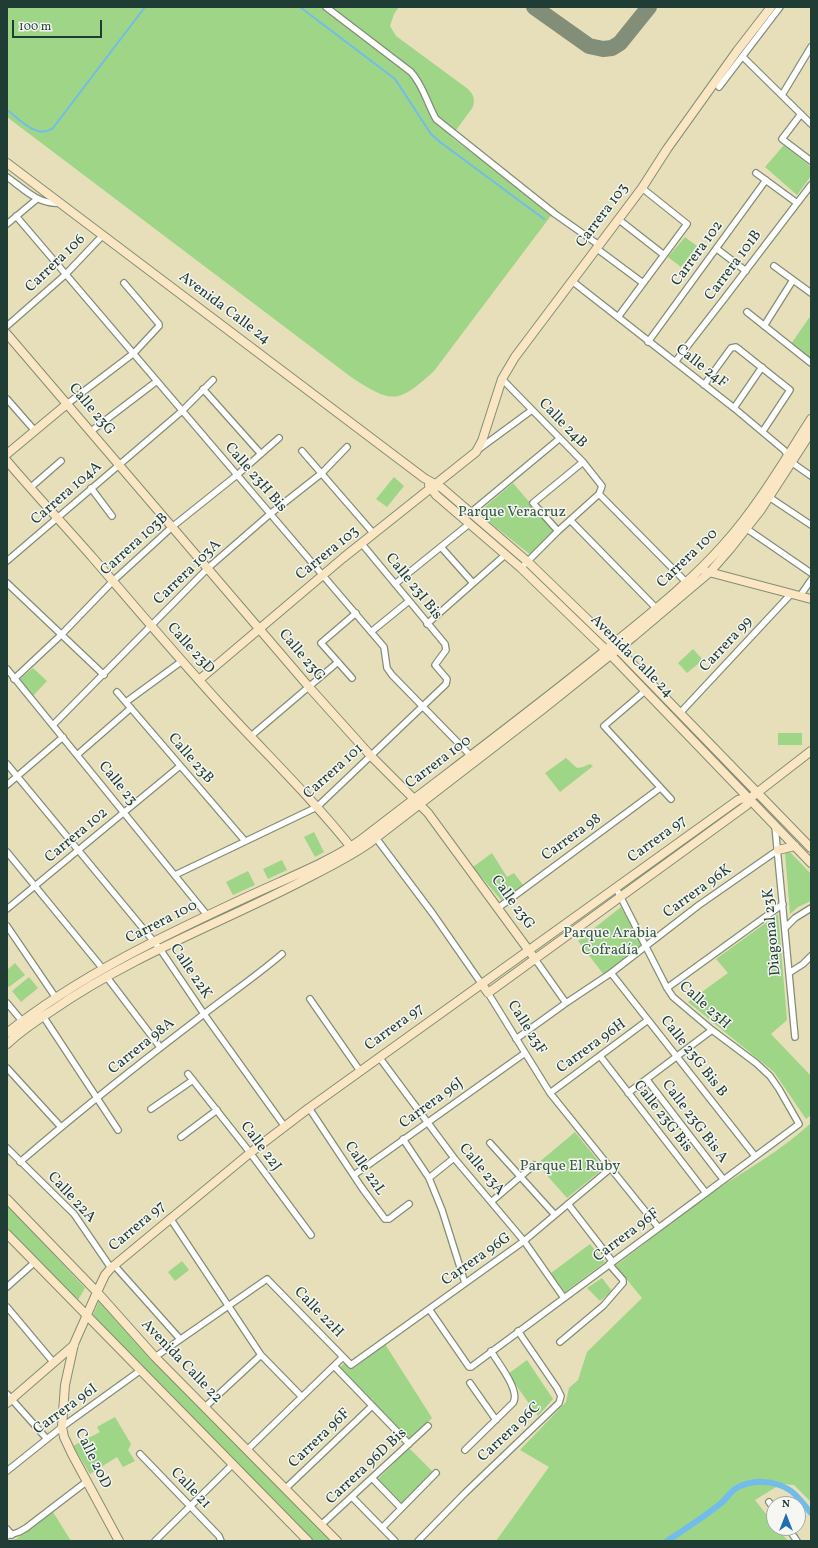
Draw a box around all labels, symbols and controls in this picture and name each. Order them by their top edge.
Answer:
scale bar [14,12,104,38]
text: 100 m [19,19,51,35]
street label: Carrera 103 [573,180,633,252]
street label: Carrera 102 [668,218,728,290]
street label: Carrera 101B [702,227,766,305]
street label: Carrera 106 [22,231,90,297]
street label: Avenida Calle 24 [175,269,273,349]
street label: Calle 24F [671,341,731,393]
street label: Calle 23G [64,380,118,440]
street label: Calle 24B [534,395,590,453]
street label: Calle 23H Bis [220,440,290,516]
street label: Carrera 104A [28,458,106,530]
park label: Parque Veracruz [458,504,566,522]
street label: Carrera 103B [97,510,173,580]
street label: Carrera 103 [293,523,363,585]
street label: Carrera 100 [654,525,722,593]
street label: Carrera 103A [151,537,225,609]
street label: Calle 23I Bis [381,550,445,624]
street label: Avenida Calle 24 [586,612,676,702]
street label: Carrera 99 [697,613,757,677]
street label: Calle 23D [162,620,218,678]
street label: Calle 23G [274,626,328,686]
street label: Calle 23B [163,730,217,788]
street label: Carrera 100 [402,732,476,794]
street label: Carrera 101 [300,740,368,804]
street label: Calle 23 [94,758,140,810]
street label: Carrera 102 [42,804,112,868]
street label: Carrera 98 [539,810,605,866]
street label: Carrera 97 [625,813,691,867]
street label: Carrera 96K [660,861,736,923]
street label: Calle 23G [486,872,538,934]
street label: Diagonal 23K [760,887,786,977]
street label: Carrera 100 [123,897,201,949]
park label: Parque Arabia Cofradía [563,925,657,960]
street label: Calle 22K [165,941,215,1003]
street label: Calle 23H [675,978,733,1034]
street label: Calle 23F [502,998,550,1058]
street label: Carrera 97 [362,1001,428,1055]
street label: Calle 23G Bis B [656,1013,730,1101]
street label: Carrera 98A [105,1015,179,1079]
street label: Carrera 96H [554,1016,630,1078]
street label: Carrera 96J [397,1075,467,1133]
street label: Calle 23G Bis A [657,1077,731,1167]
street label: Calle 23G Bis [628,1078,696,1156]
street label: Calle 22J [236,1119,284,1175]
street label: Calle 22L [340,1139,388,1199]
street label: Calle 23A [454,1140,508,1200]
park label: Parque El Ruby [520,1158,620,1176]
street label: Calle 22A [43,1169,99,1227]
street label: Carrera 97 [106,1198,170,1256]
street label: Carrera 96F [590,1205,664,1267]
street label: Carrera 96G [439,1230,515,1290]
street label: Calle 22H [289,1284,347,1342]
street label: Avenida Calle 22 [137,1316,225,1408]
street label: Carrera 96I [30,1381,102,1439]
street label: Carrera 96C [475,1399,545,1467]
street label: Carrera 96F [286,1405,354,1473]
street label: Carrera 96D Bis [323,1425,411,1509]
street label: Calle 20D [70,1426,114,1492]
street label: Calle 21 [166,1465,214,1513]
north arrow [766,1496,806,1536]
text: N [782,1497,790,1512]

